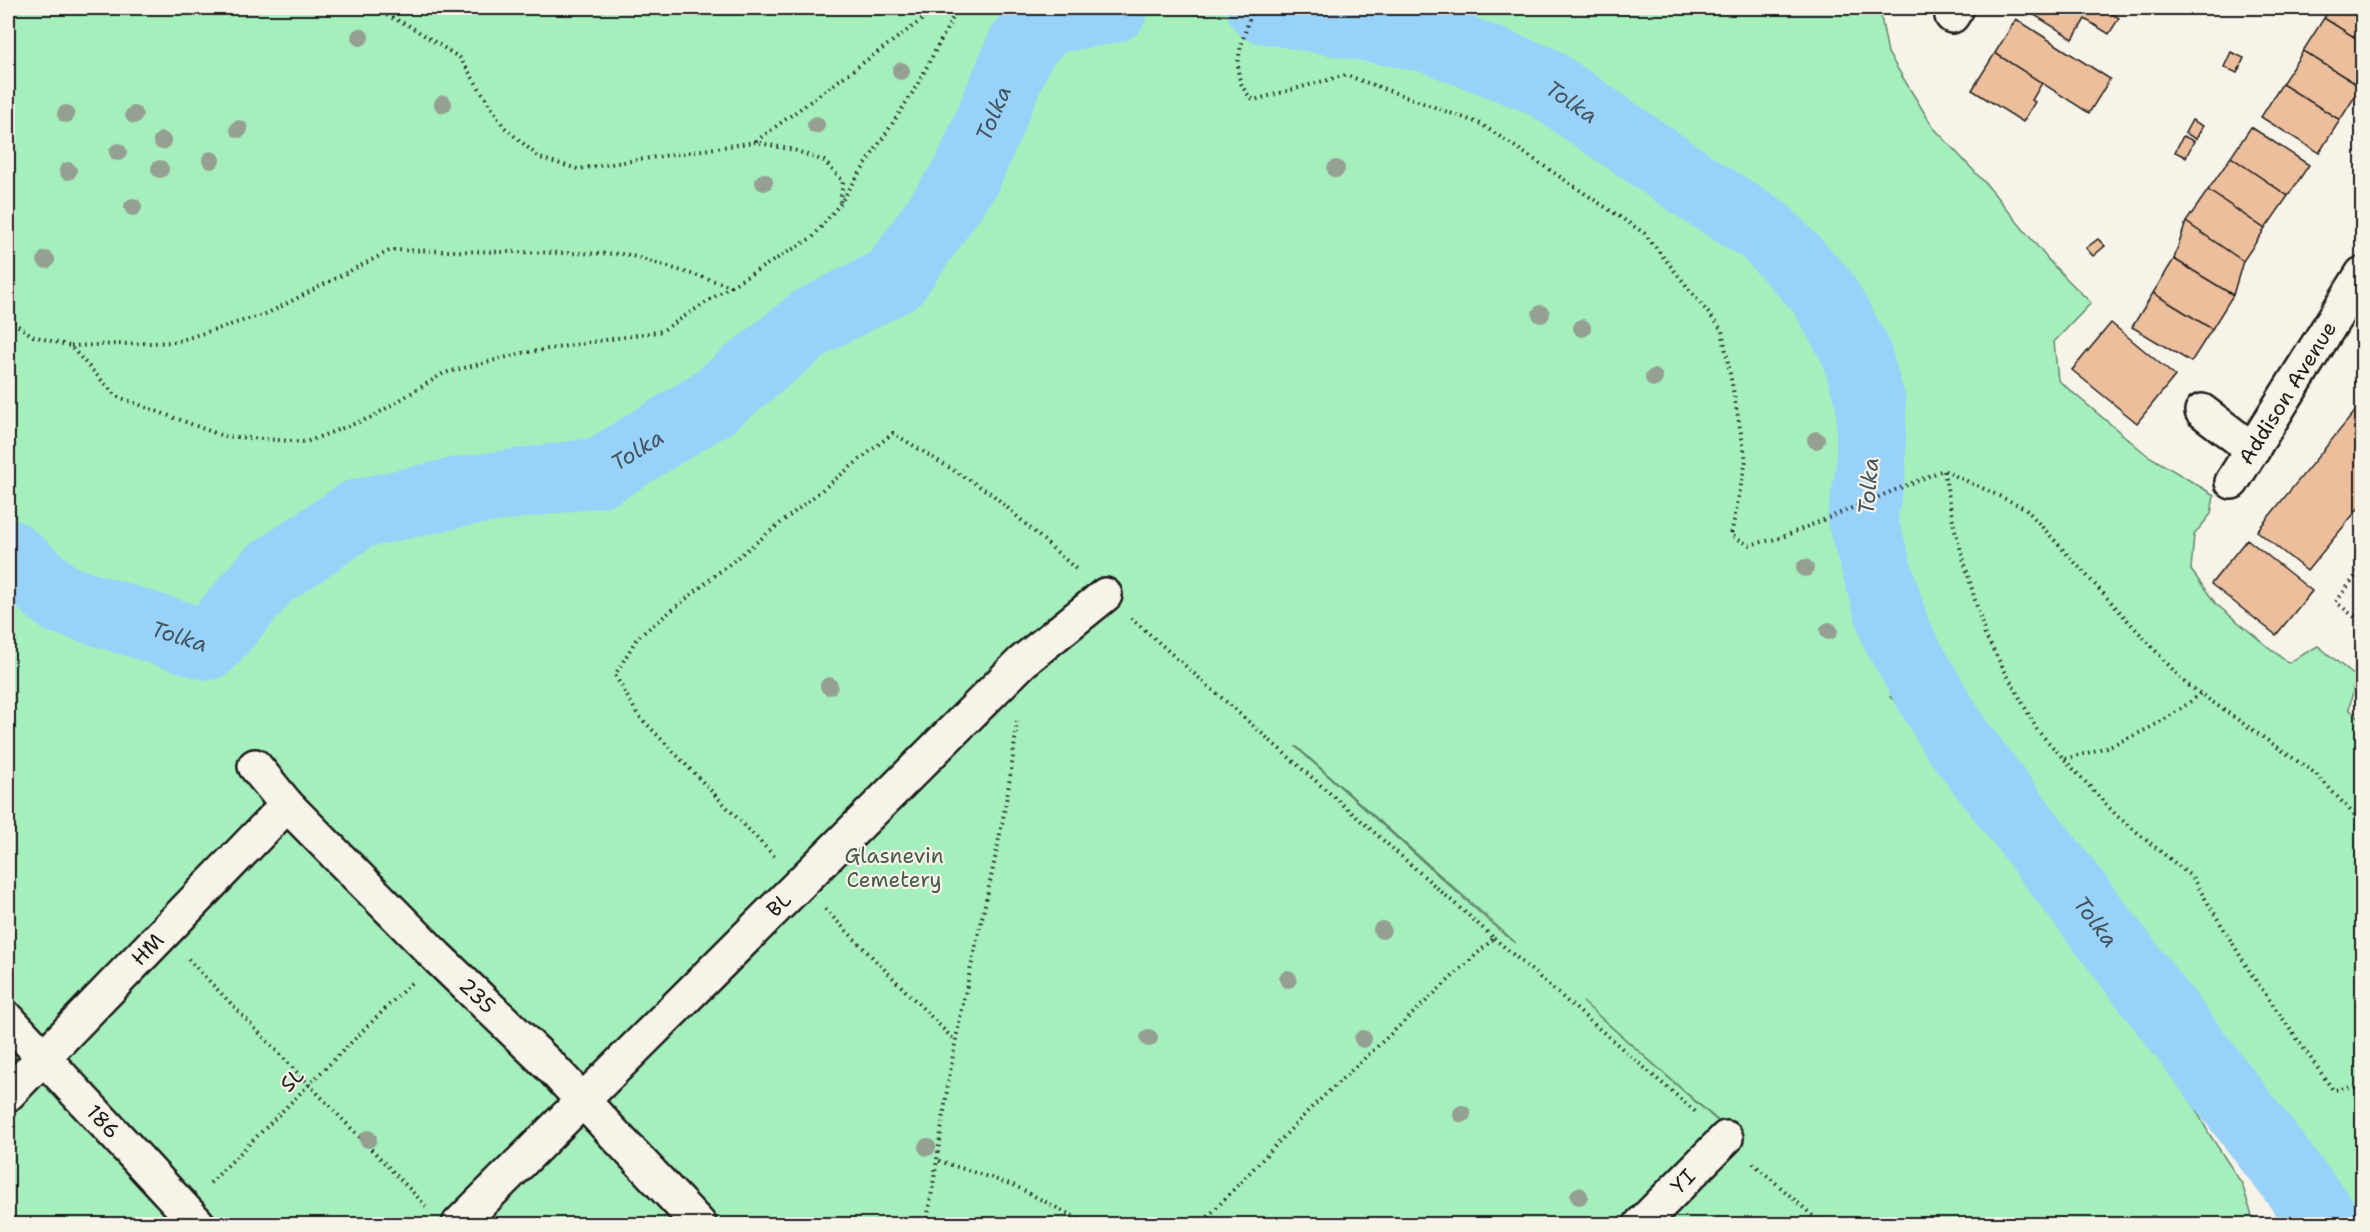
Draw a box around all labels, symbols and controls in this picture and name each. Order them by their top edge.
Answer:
water label: Tolka [1540,74,1603,130]
water label: Tolka [969,81,1018,145]
street label: Addison Avenue [2232,316,2343,470]
water label: Tolka [605,423,669,477]
water label: Tolka [1852,456,1885,516]
water label: Tolka [148,614,211,659]
park label: Glasnevin Cemetery [844,842,944,894]
street label: BL [760,886,798,923]
water label: Tolka [2067,890,2125,953]
street label: HM [125,927,170,972]
street label: 235 [453,972,502,1020]
street label: SL [274,1062,310,1098]
street label: 186 [80,1098,126,1145]
street label: YI [1665,1163,1702,1200]

